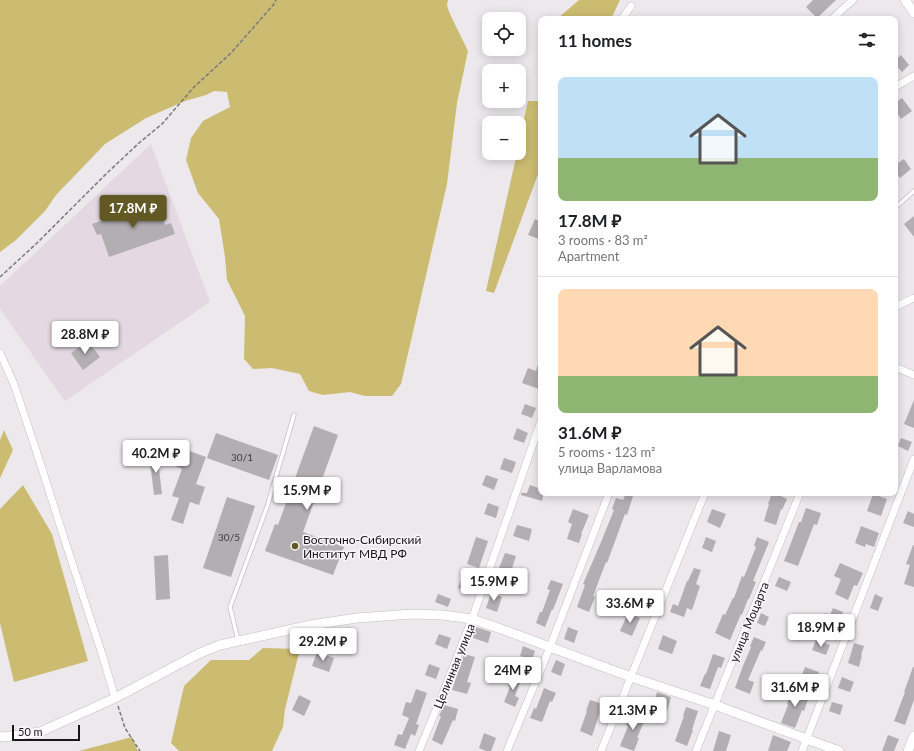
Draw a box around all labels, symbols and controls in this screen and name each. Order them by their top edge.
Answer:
map controls [482,12,526,160]
button: locate [482,12,526,56]
icon: filters [856,29,878,51]
text: 11 homes [558,30,632,51]
button: + [482,64,526,108]
icon: home [682,103,754,175]
button: − [482,116,526,160]
pin: 17.8M ₽ [96,195,170,229]
text: 17.8M ₽ [109,200,157,216]
text: 17.8M ₽ [558,210,622,231]
text: 3 rooms · 83 m² [558,232,648,248]
text: Apartment [558,248,619,264]
icon: home [682,315,754,387]
pin: 28.8M ₽ [48,321,122,355]
text: 28.8M ₽ [61,326,109,342]
text: 31.6M ₽ [558,422,622,443]
pin: 40.2M ₽ [119,440,193,474]
text: 5 rooms · 123 m² [558,444,655,460]
text: 40.2M ₽ [132,445,180,461]
house number: 30/1 [231,451,253,463]
text: улица Варламова [558,460,662,476]
pin: 15.9M ₽ [270,477,344,511]
text: 15.9M ₽ [283,482,331,498]
house number: 30/5 [218,531,240,543]
place label: Восточно-Сибирский Институт МВД РФ [303,532,421,561]
marker: Восточно-Сибирский Институт МВД РФ [290,541,300,551]
pin: 15.9M ₽ [457,568,531,602]
text: 15.9M ₽ [470,573,518,589]
street label: улица Моцарта [726,580,772,664]
pin: 33.6M ₽ [593,590,667,624]
text: 33.6M ₽ [606,595,654,611]
pin: 18.9M ₽ [784,614,858,648]
text: 18.9M ₽ [797,619,845,635]
street label: Целинная улица [430,621,478,711]
pin: 29.2M ₽ [286,628,360,662]
text: 29.2M ₽ [299,633,347,649]
pin: 24M ₽ [485,657,541,691]
text: 24M ₽ [494,662,532,678]
pin: 31.6M ₽ [758,674,832,708]
text: 31.6M ₽ [771,679,819,695]
pin: 21.3M ₽ [596,697,670,731]
text: 21.3M ₽ [609,702,657,718]
scale bar [12,723,80,742]
text: 50 m [18,725,43,738]

